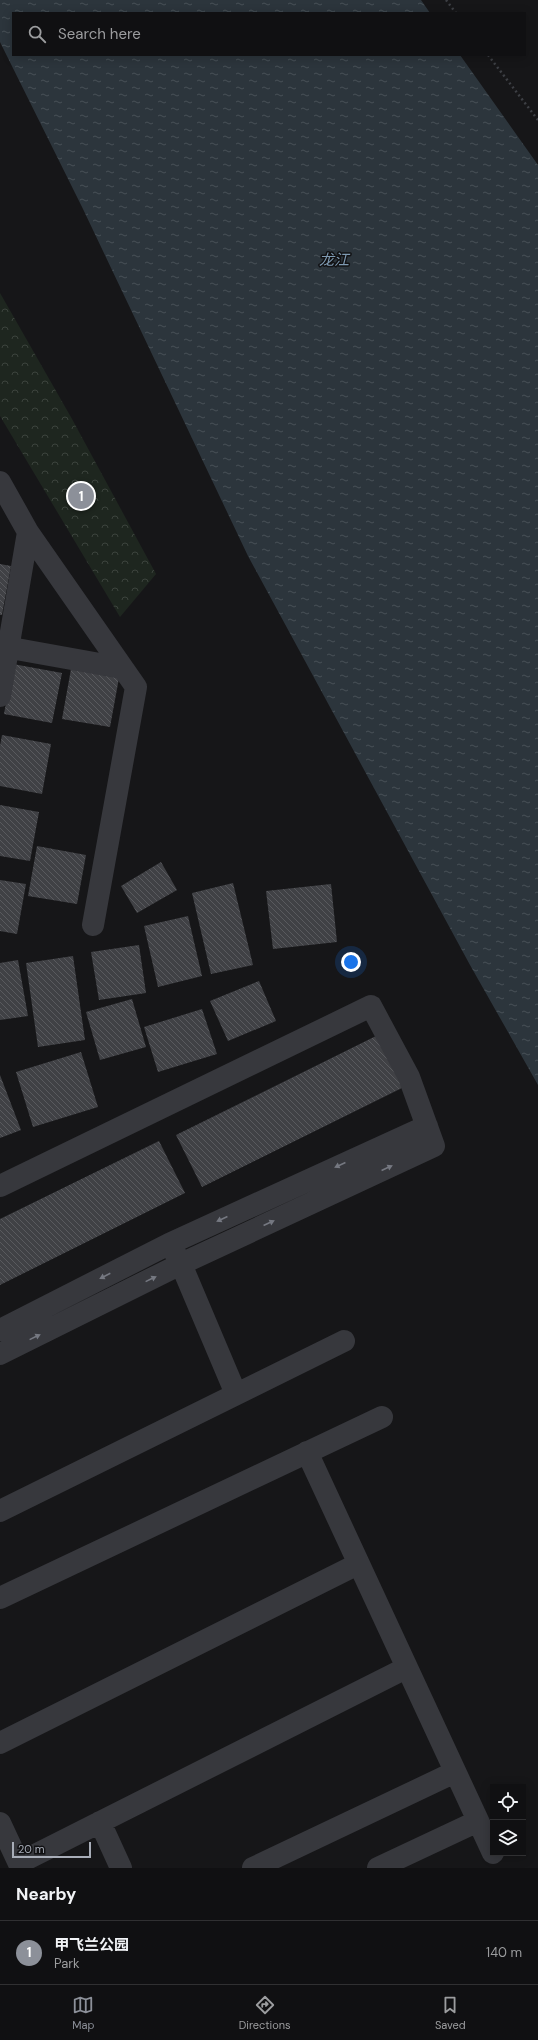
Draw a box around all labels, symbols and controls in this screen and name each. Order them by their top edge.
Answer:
search box [12,12,526,56]
icon: search [26,23,48,45]
text: Search here [58,24,141,44]
water label: 龙江 [319,250,351,270]
pin: 1 [68,481,94,511]
your location [341,952,361,972]
one-way arrow [335,1162,346,1168]
one-way arrow [381,1165,393,1171]
one-way arrow [216,1216,228,1223]
one-way arrow [263,1220,274,1226]
one-way arrow [99,1273,111,1280]
one-way arrow [146,1276,157,1282]
one-way arrow [29,1334,41,1340]
map controls [490,1784,526,1856]
button: locate [490,1784,526,1820]
button: layers [490,1820,526,1856]
scale bar [12,1840,91,1859]
text: 20 m [18,1842,44,1856]
text: Nearby [16,1883,76,1905]
text: 甲飞兰公园 [54,1935,129,1955]
text: 1 [27,1944,31,1961]
text: 140 m [486,1944,522,1961]
text: Park [54,1955,80,1972]
tab: Map [72,1994,94,2032]
tab: Directions [239,1994,291,2032]
tab: Saved [435,1994,466,2032]

